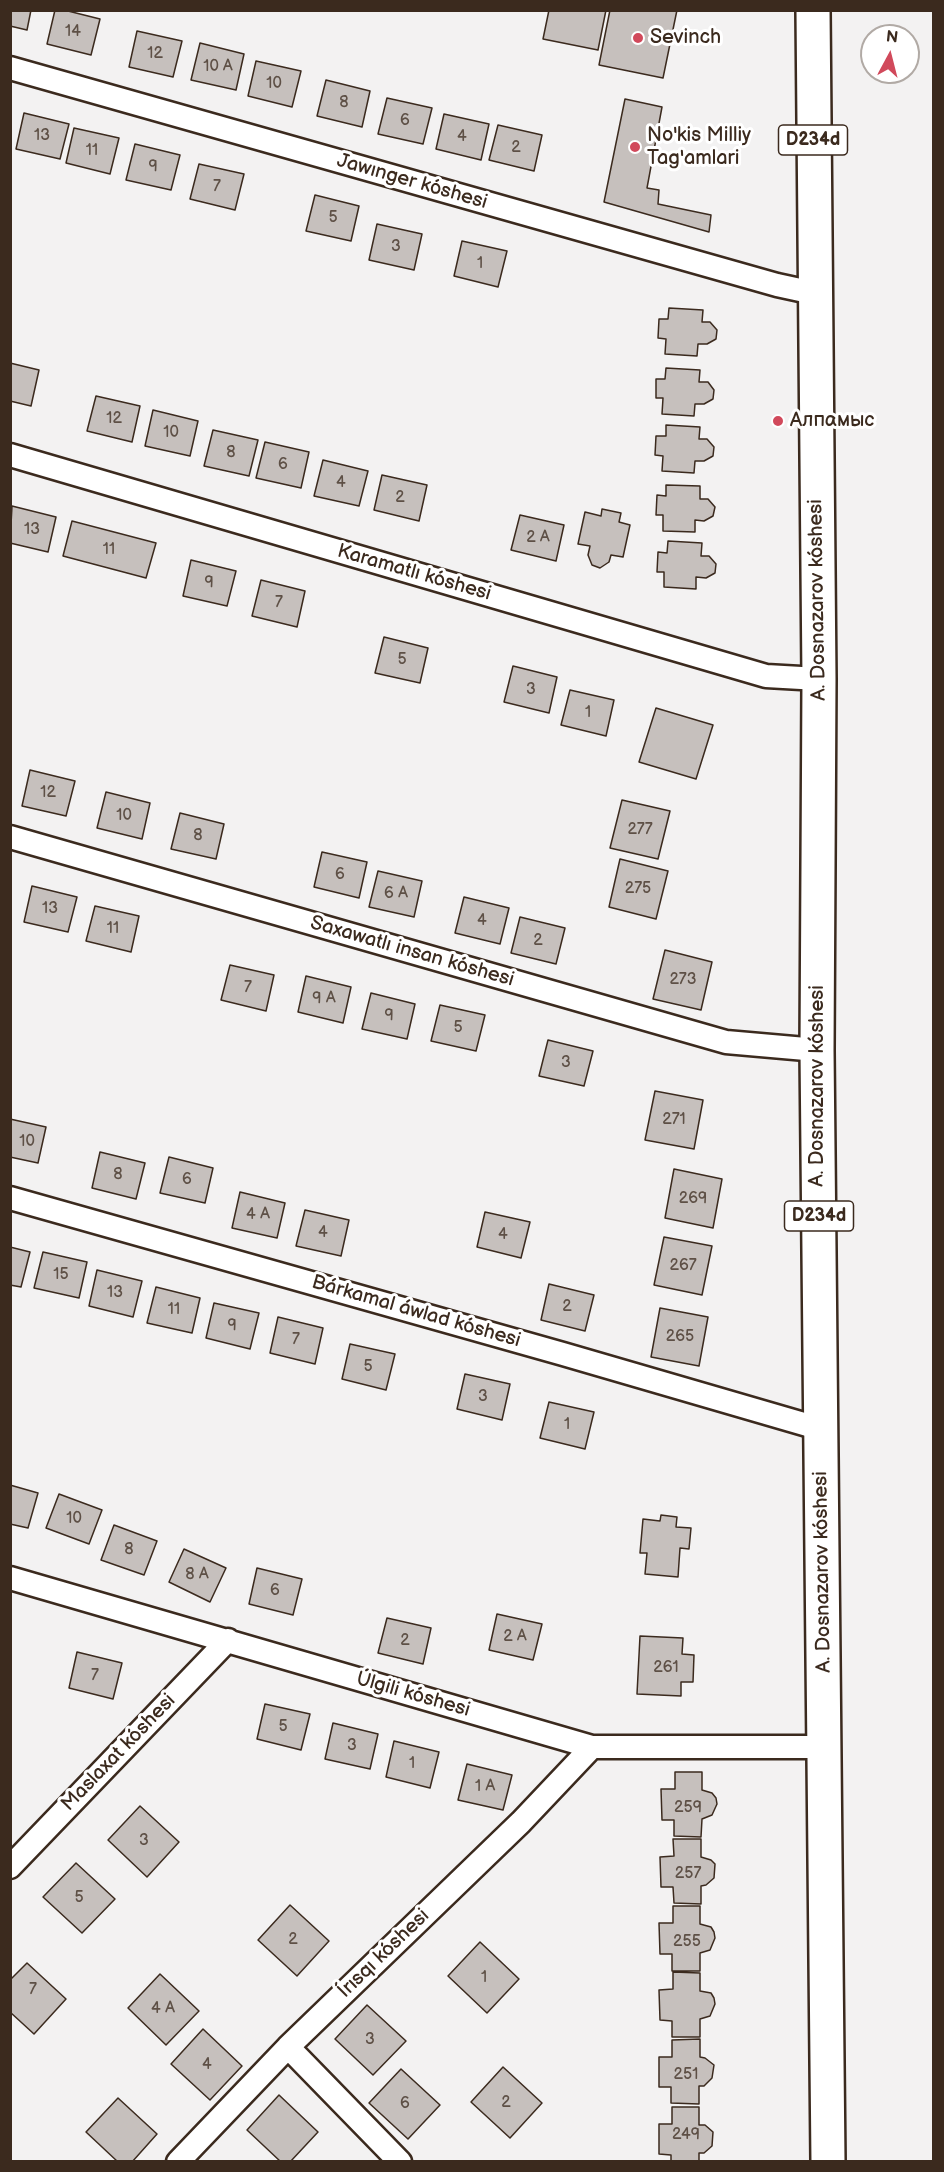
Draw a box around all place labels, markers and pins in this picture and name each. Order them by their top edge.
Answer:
place label: Sevinch [650,26,721,50]
marker: Sevinch [631,31,645,45]
place label: No'kis Milliy Tag'amlari [647,124,751,171]
marker: No'kis Milliy Tag'amlari [628,140,642,154]
place label: Алпамыс [790,409,874,433]
marker: Алпамыс [771,414,785,428]

